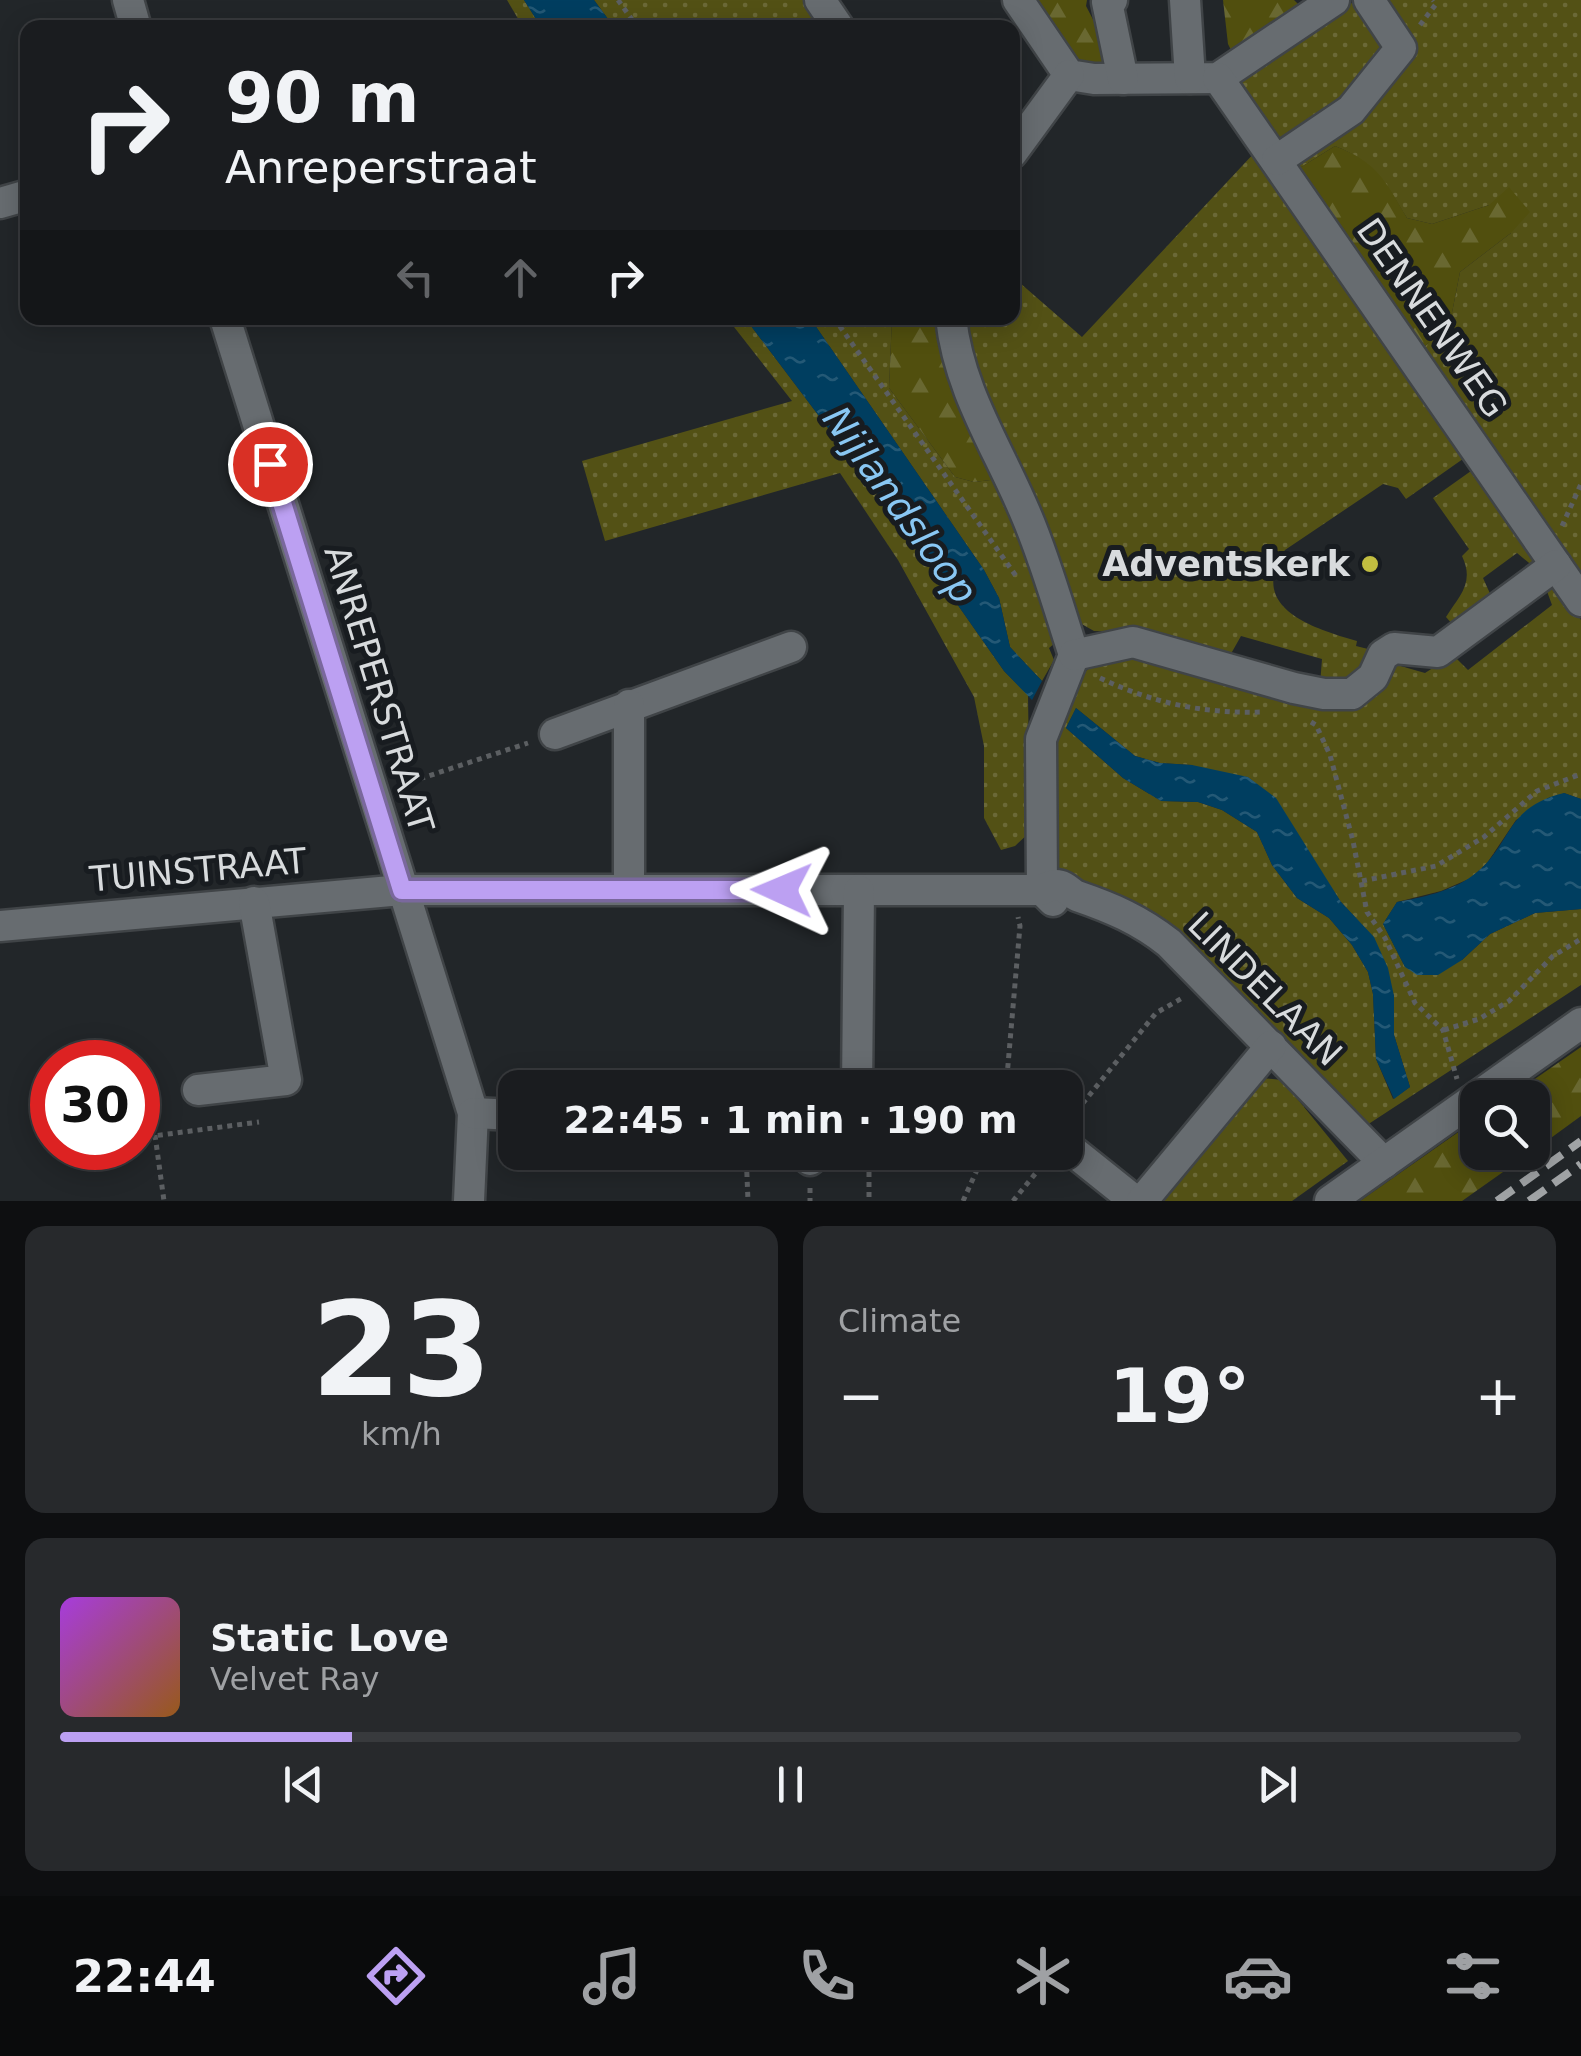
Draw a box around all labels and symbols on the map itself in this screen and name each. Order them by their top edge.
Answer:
street label: DENNENWEG [1349,211,1515,425]
water label: Nijlandsloop [814,398,986,612]
pin [228,422,313,507]
street label: ANREPERSTRAAT [316,541,442,838]
place label: Adventskerk [1102,544,1351,584]
marker: Adventskerk [1359,553,1381,575]
position arrow [730,838,834,942]
street label: TUINSTRAAT [87,841,309,899]
street label: LINDELAAN [1180,904,1350,1074]
speed limit sign: 30 [30,1040,160,1170]

